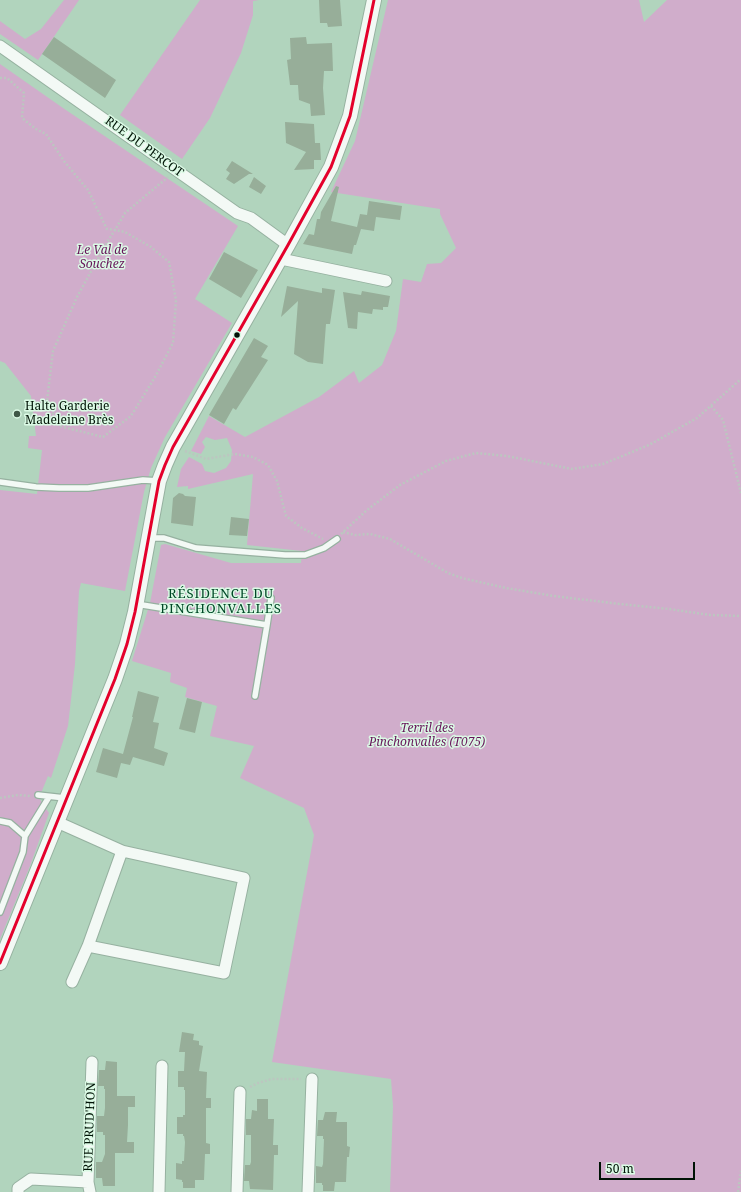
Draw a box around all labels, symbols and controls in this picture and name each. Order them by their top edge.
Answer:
street label: RUE DU PERCOT [102,114,186,180]
park label: Le Val de Souchez [77,244,127,272]
unlabelled marker [232,330,242,340]
place label: Halte Garderie Madeleine Brès [25,400,113,428]
marker: Halte Garderie Madeleine Brès [12,409,22,419]
district label: RÉSIDENCE DU PINCHONVALLES [160,586,282,617]
park label: Terril des Pinchonvalles (T075) [369,722,485,750]
street label: RUE PRUD'HON [81,1082,99,1172]
scale bar [601,1154,697,1180]
text: 50 m [606,1160,634,1177]

